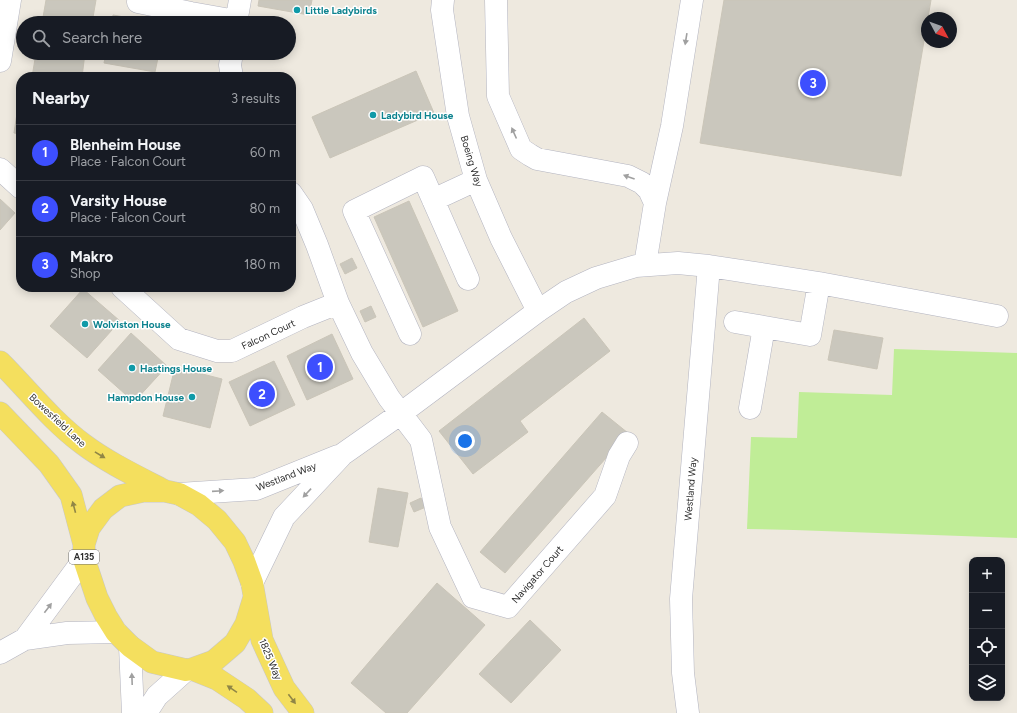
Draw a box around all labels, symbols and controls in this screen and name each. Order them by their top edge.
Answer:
place label: Little Ladybirds [305,4,377,17]
marker: Little Ladybirds [292,5,302,15]
north arrow [921,12,957,48]
search box [16,16,296,60]
icon: search [30,27,52,49]
text: Search here [62,29,142,47]
one-way arrow [683,32,689,45]
pin: 3 [800,68,826,98]
text: Nearby [32,88,90,108]
text: 3 results [231,91,280,106]
place label: Ladybird House [381,109,454,122]
marker: Ladybird House [368,110,378,120]
one-way arrow [511,127,517,139]
street label: Boeing Way [458,134,486,189]
text: Blenheim House [70,136,181,154]
text: 1 [42,145,48,160]
text: 60 m [250,145,280,160]
text: Place · Falcon Court [70,154,186,169]
one-way arrow [622,174,634,180]
text: Varsity House [70,192,167,210]
text: 2 [41,201,49,216]
text: 80 m [249,201,280,216]
text: Place · Falcon Court [70,210,186,225]
text: Makro [70,248,113,266]
text: 3 [41,257,49,272]
text: 180 m [244,257,280,272]
text: Shop [70,266,100,281]
street label: Falcon Court [239,316,297,353]
place label: Wolviston House [93,318,171,331]
marker: Wolviston House [80,319,90,329]
pin: 1 [307,352,333,382]
place label: Hastings House [140,362,213,375]
marker: Hastings House [127,363,137,373]
pin: 2 [249,379,275,409]
street label: Bowesfield Lane [27,391,89,450]
place label: Hampdon House [107,391,184,404]
marker: Hampdon House [187,392,197,402]
your location [455,431,475,451]
one-way arrow [95,451,105,459]
street label: Westland Way [681,456,700,521]
street label: Westland Way [254,459,319,494]
one-way arrow [212,488,224,495]
one-way arrow [302,488,312,498]
one-way arrow [71,500,77,512]
street label: Navigator Court [509,543,566,606]
road number: A135 [69,550,99,564]
map controls [969,557,1005,701]
button: + [969,557,1005,593]
button: − [969,593,1005,629]
one-way arrow [44,602,52,613]
button: locate [969,629,1005,665]
street label: 1825 Way [256,637,285,682]
button: layers [969,665,1005,701]
one-way arrow [128,673,135,685]
one-way arrow [226,685,237,693]
one-way arrow [288,694,296,705]

